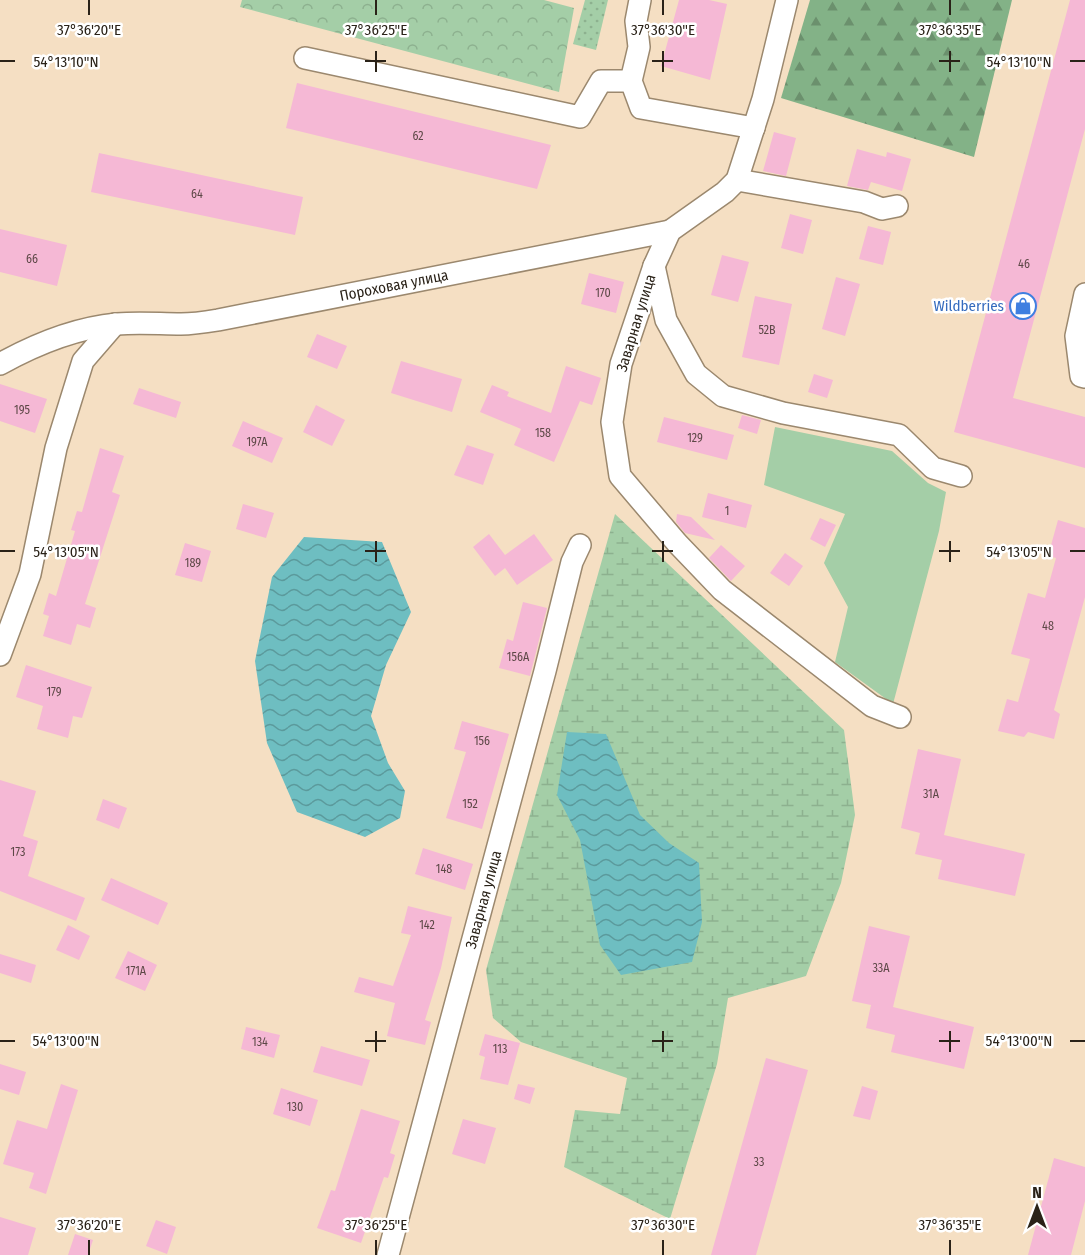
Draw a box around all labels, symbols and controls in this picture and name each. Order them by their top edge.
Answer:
text: 37°36'20"E [57,21,121,39]
text: 37°36'25"E [345,21,407,39]
text: 37°36'30"E [631,21,695,39]
text: 37°36'35"E [919,21,981,39]
text: 54°13'10"N [33,53,99,71]
text: 54°13'10"N [986,53,1052,71]
house number: 62 [412,129,424,143]
house number: 64 [191,187,203,201]
house number: 66 [26,252,38,266]
house number: 46 [1018,257,1030,271]
street label: Пороховая улица [338,266,450,305]
street label: Заварная улица [613,272,659,374]
house number: 170 [595,286,611,300]
shop icon: Wildberries [1008,291,1038,321]
place label: Wildberries [934,297,1004,315]
house number: 52В [758,323,776,337]
house number: 195 [14,403,30,417]
house number: 158 [535,426,551,440]
house number: 129 [687,431,703,445]
house number: 197А [246,435,268,449]
house number: 1 [725,504,729,518]
text: 54°13'05"N [33,543,99,561]
text: 54°13'05"N [986,543,1052,561]
house number: 189 [185,556,201,570]
house number: 48 [1042,619,1054,633]
house number: 156А [507,650,530,664]
house number: 179 [46,685,62,699]
house number: 156 [474,734,490,748]
house number: 31А [923,787,940,801]
house number: 152 [462,797,478,811]
house number: 173 [11,845,25,859]
street label: Заварная улица [462,848,505,951]
house number: 148 [436,862,452,876]
house number: 142 [419,918,435,932]
house number: 33А [872,961,890,975]
house number: 171А [126,964,147,978]
text: 54°13'00"N [33,1032,99,1050]
text: 54°13'00"N [986,1032,1052,1050]
house number: 134 [252,1035,268,1049]
house number: 113 [493,1042,507,1056]
house number: 130 [287,1100,303,1114]
house number: 33 [754,1155,764,1169]
north arrow [1007,1177,1067,1237]
text: N [1032,1183,1042,1202]
text: 37°36'20"E [57,1216,121,1234]
text: 37°36'25"E [345,1216,407,1234]
text: 37°36'30"E [631,1216,695,1234]
text: 37°36'35"E [919,1216,981,1234]

